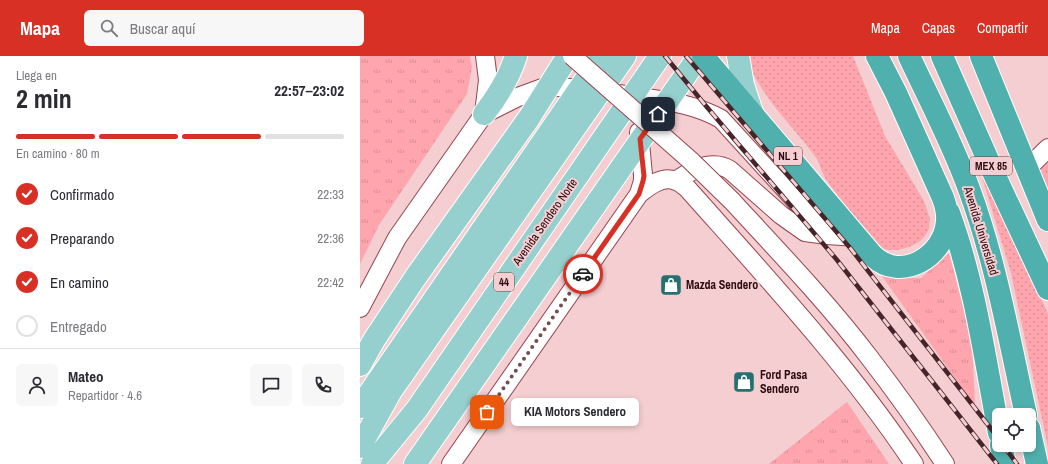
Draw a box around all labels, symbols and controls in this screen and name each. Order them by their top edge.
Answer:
search box [84,10,364,46]
text: Mapa [20,15,60,41]
icon: search [98,17,120,39]
text: Buscar aquí [130,18,195,39]
text: Mapa [871,19,900,37]
text: Capas [922,19,955,37]
text: Compartir [977,19,1028,37]
text: Llega en [16,67,57,84]
text: 22:57–23:02 [274,80,344,101]
text: 2 min [16,81,72,116]
pin [641,97,675,131]
icon: home [647,103,669,125]
text: En camino · 80 m [16,145,100,162]
road number: NL 1 [774,147,802,165]
road number: MEX 85 [970,157,1012,175]
street label: Avenida Sendero Norte [508,175,581,269]
icon: check [16,183,38,205]
text: Confirmado [50,184,114,205]
street label: Avenida Universidad [960,184,1002,277]
text: 22:33 [317,186,344,203]
icon: check [16,227,38,249]
text: Preparando [50,228,114,249]
text: 22:36 [317,230,344,247]
courier [563,254,603,294]
icon: car [572,263,594,285]
icon: check [16,271,38,293]
text: En camino [50,272,109,293]
shop icon: Mazda Sendero [658,272,684,298]
road number: 44 [494,273,514,291]
text: 22:42 [317,274,344,291]
place label: Mazda Sendero [686,277,758,293]
text: Entregado [50,316,107,337]
button: person [16,364,58,406]
button: chat [250,364,292,406]
button: phone [302,364,344,406]
text: Mateo [68,366,104,387]
place label: Ford Pasa Sendero [760,367,808,397]
shop icon: Ford Pasa Sendero [731,369,757,395]
text: Repartidor · 4.6 [68,387,142,404]
pin [470,395,504,429]
callout: KIA Motors Sendero [511,398,639,426]
icon: bag [476,401,498,423]
text: KIA Motors Sendero [524,403,626,420]
map controls [992,408,1036,452]
button: locate [992,408,1036,452]

